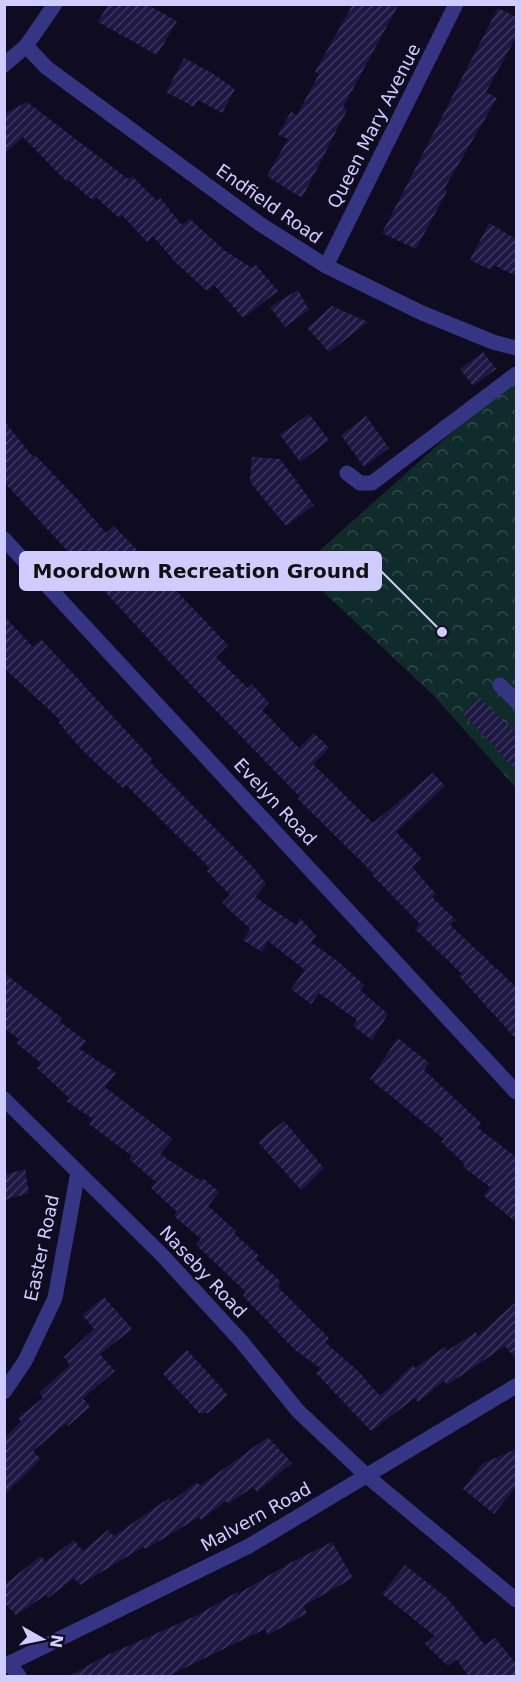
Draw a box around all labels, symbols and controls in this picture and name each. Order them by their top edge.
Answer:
street label: Queen Mary Avenue [323,40,424,212]
street label: Endfield Road [213,159,326,248]
callout: Moordown Recreation Ground [20,552,381,590]
text: Moordown Recreation Ground [33,559,369,583]
street label: Evelyn Road [230,754,321,849]
street label: Easter Road [20,1193,63,1303]
street label: Naseby Road [155,1221,251,1322]
street label: Malvern Road [197,1478,314,1555]
north arrow [12,1609,72,1669]
text: N [46,1633,67,1649]

